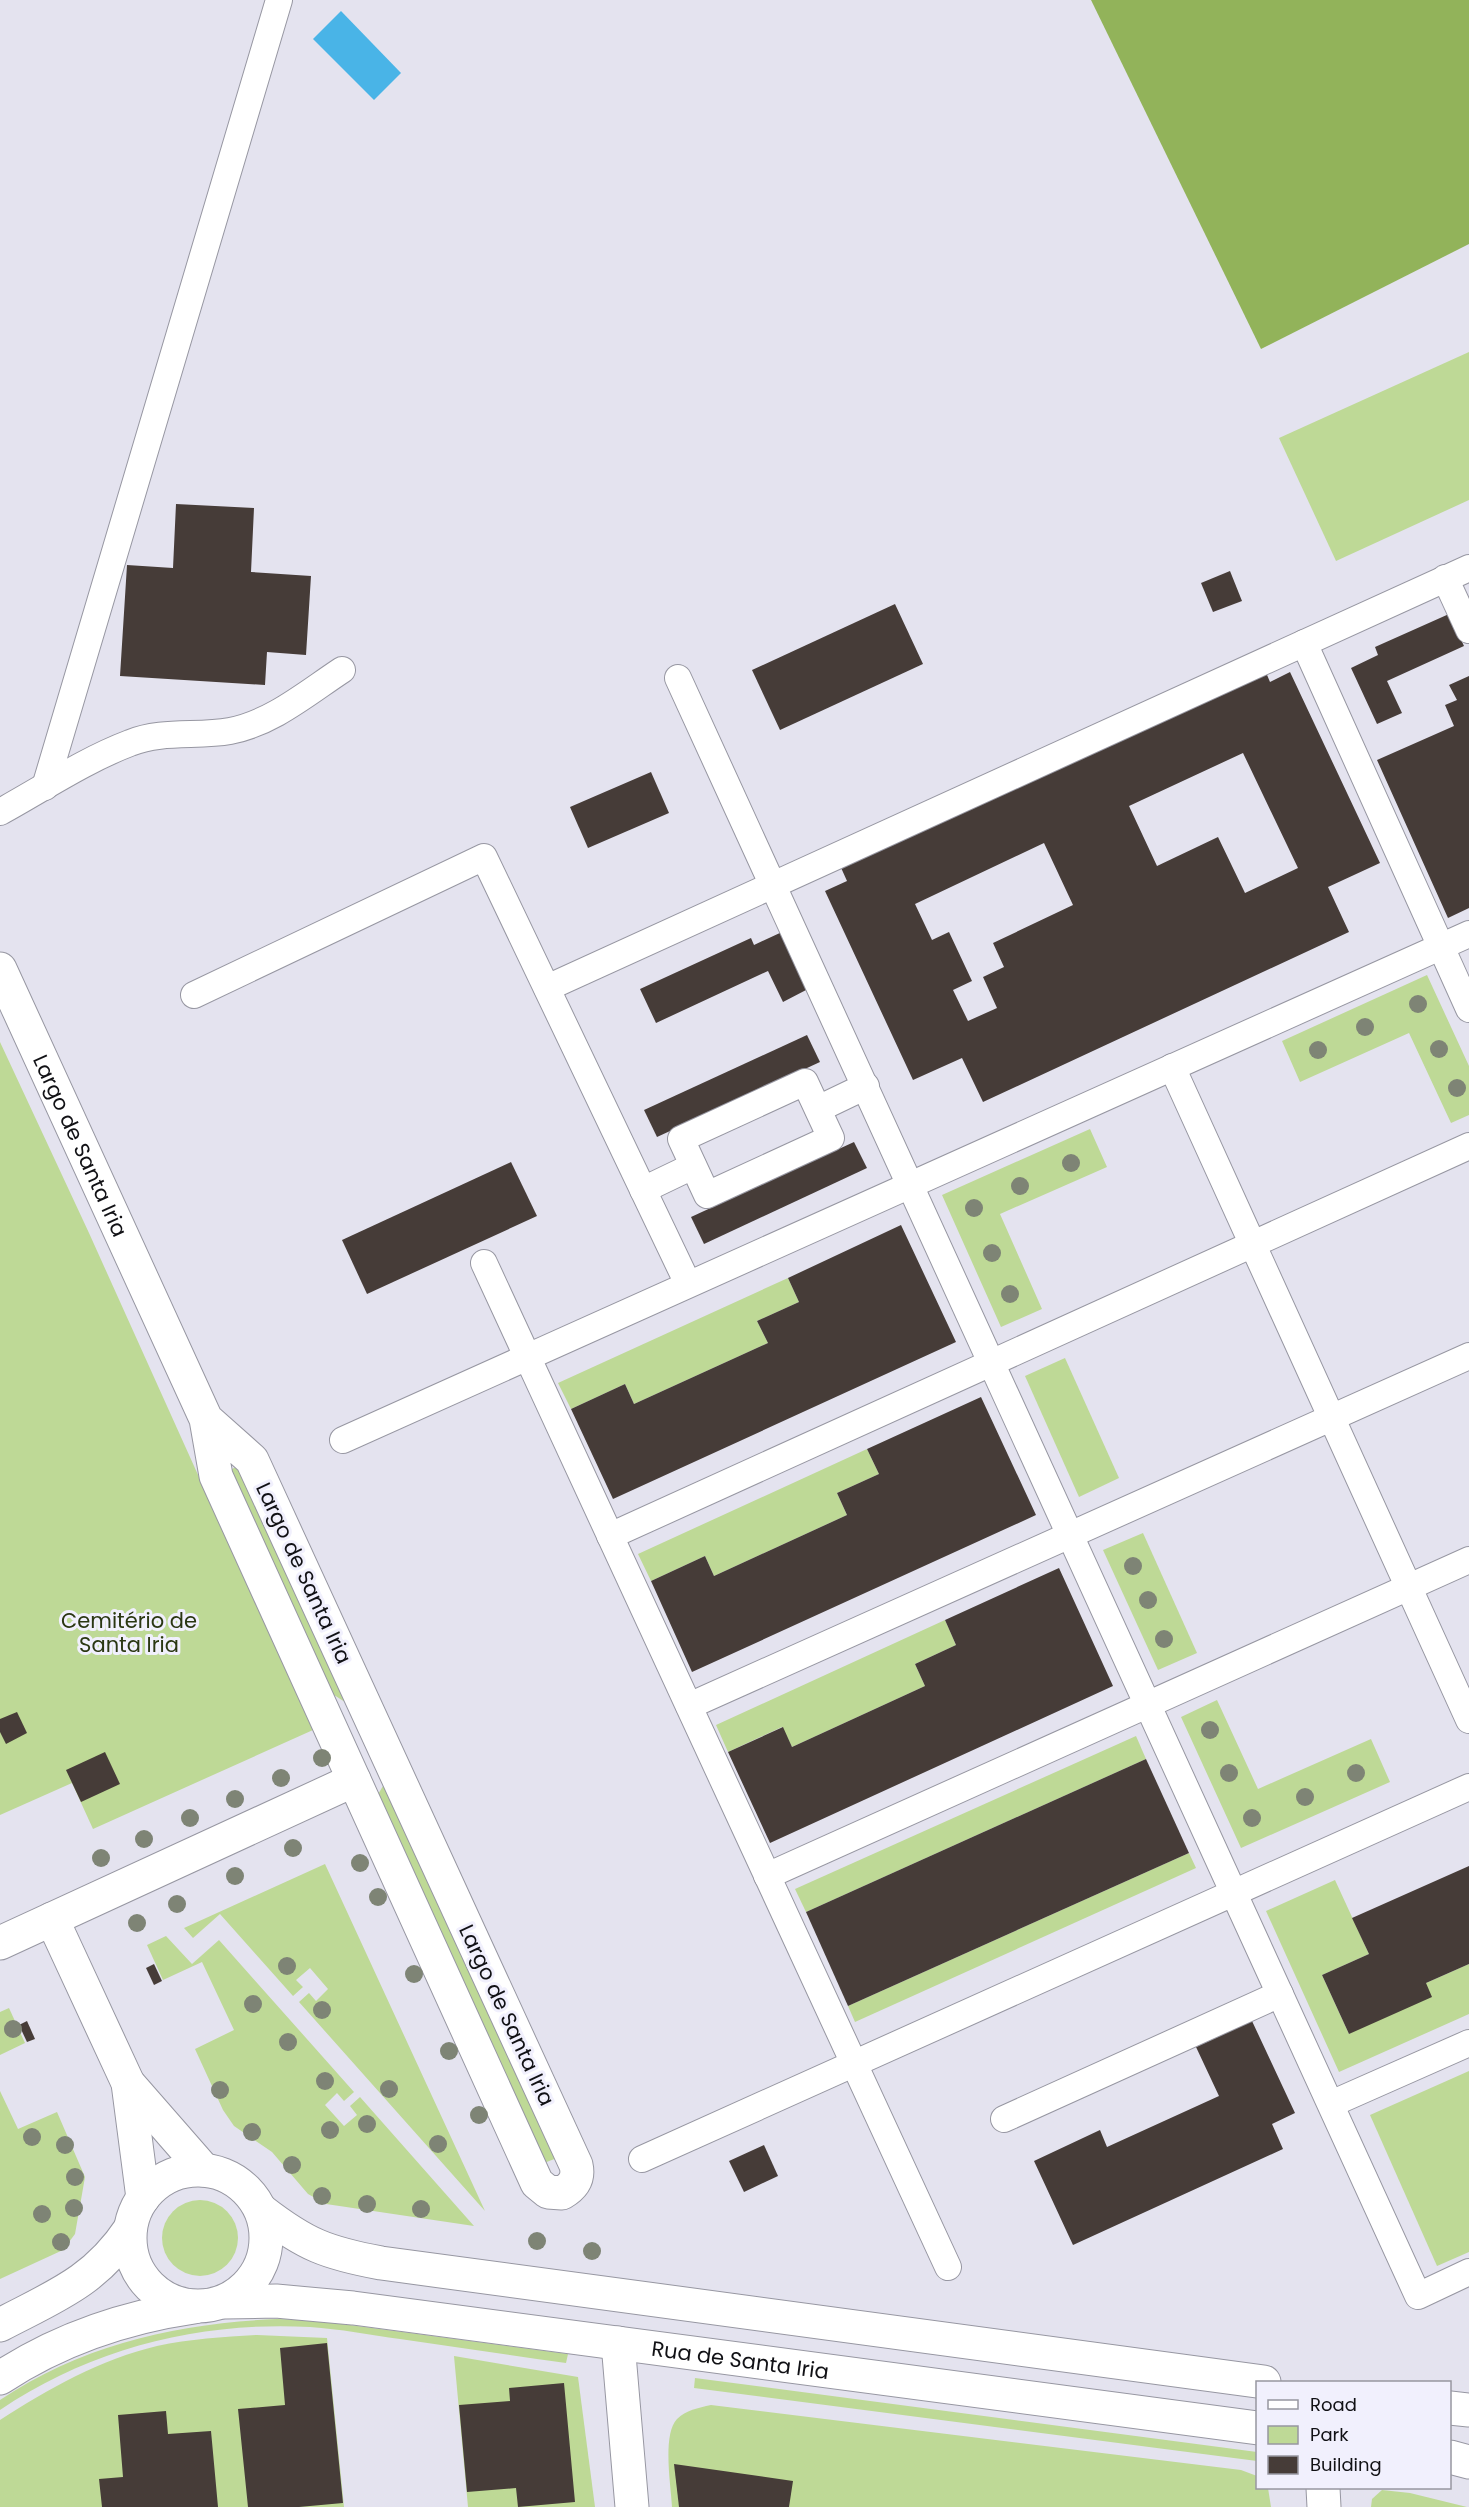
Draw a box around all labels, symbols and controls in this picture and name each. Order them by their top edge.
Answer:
street label: Largo de Santa Iria [27,1050,135,1241]
street label: Largo de Santa Iria [249,1478,359,1668]
park label: Cemitério de Santa Iria [61,1606,197,1659]
street label: Largo de Santa Iria [452,1920,562,2110]
street label: Rua de Santa Iria [650,2333,831,2385]
legend [1256,2381,1451,2489]
text: Road [1310,2392,1357,2417]
text: Park [1310,2422,1349,2447]
text: Building [1310,2452,1382,2477]

